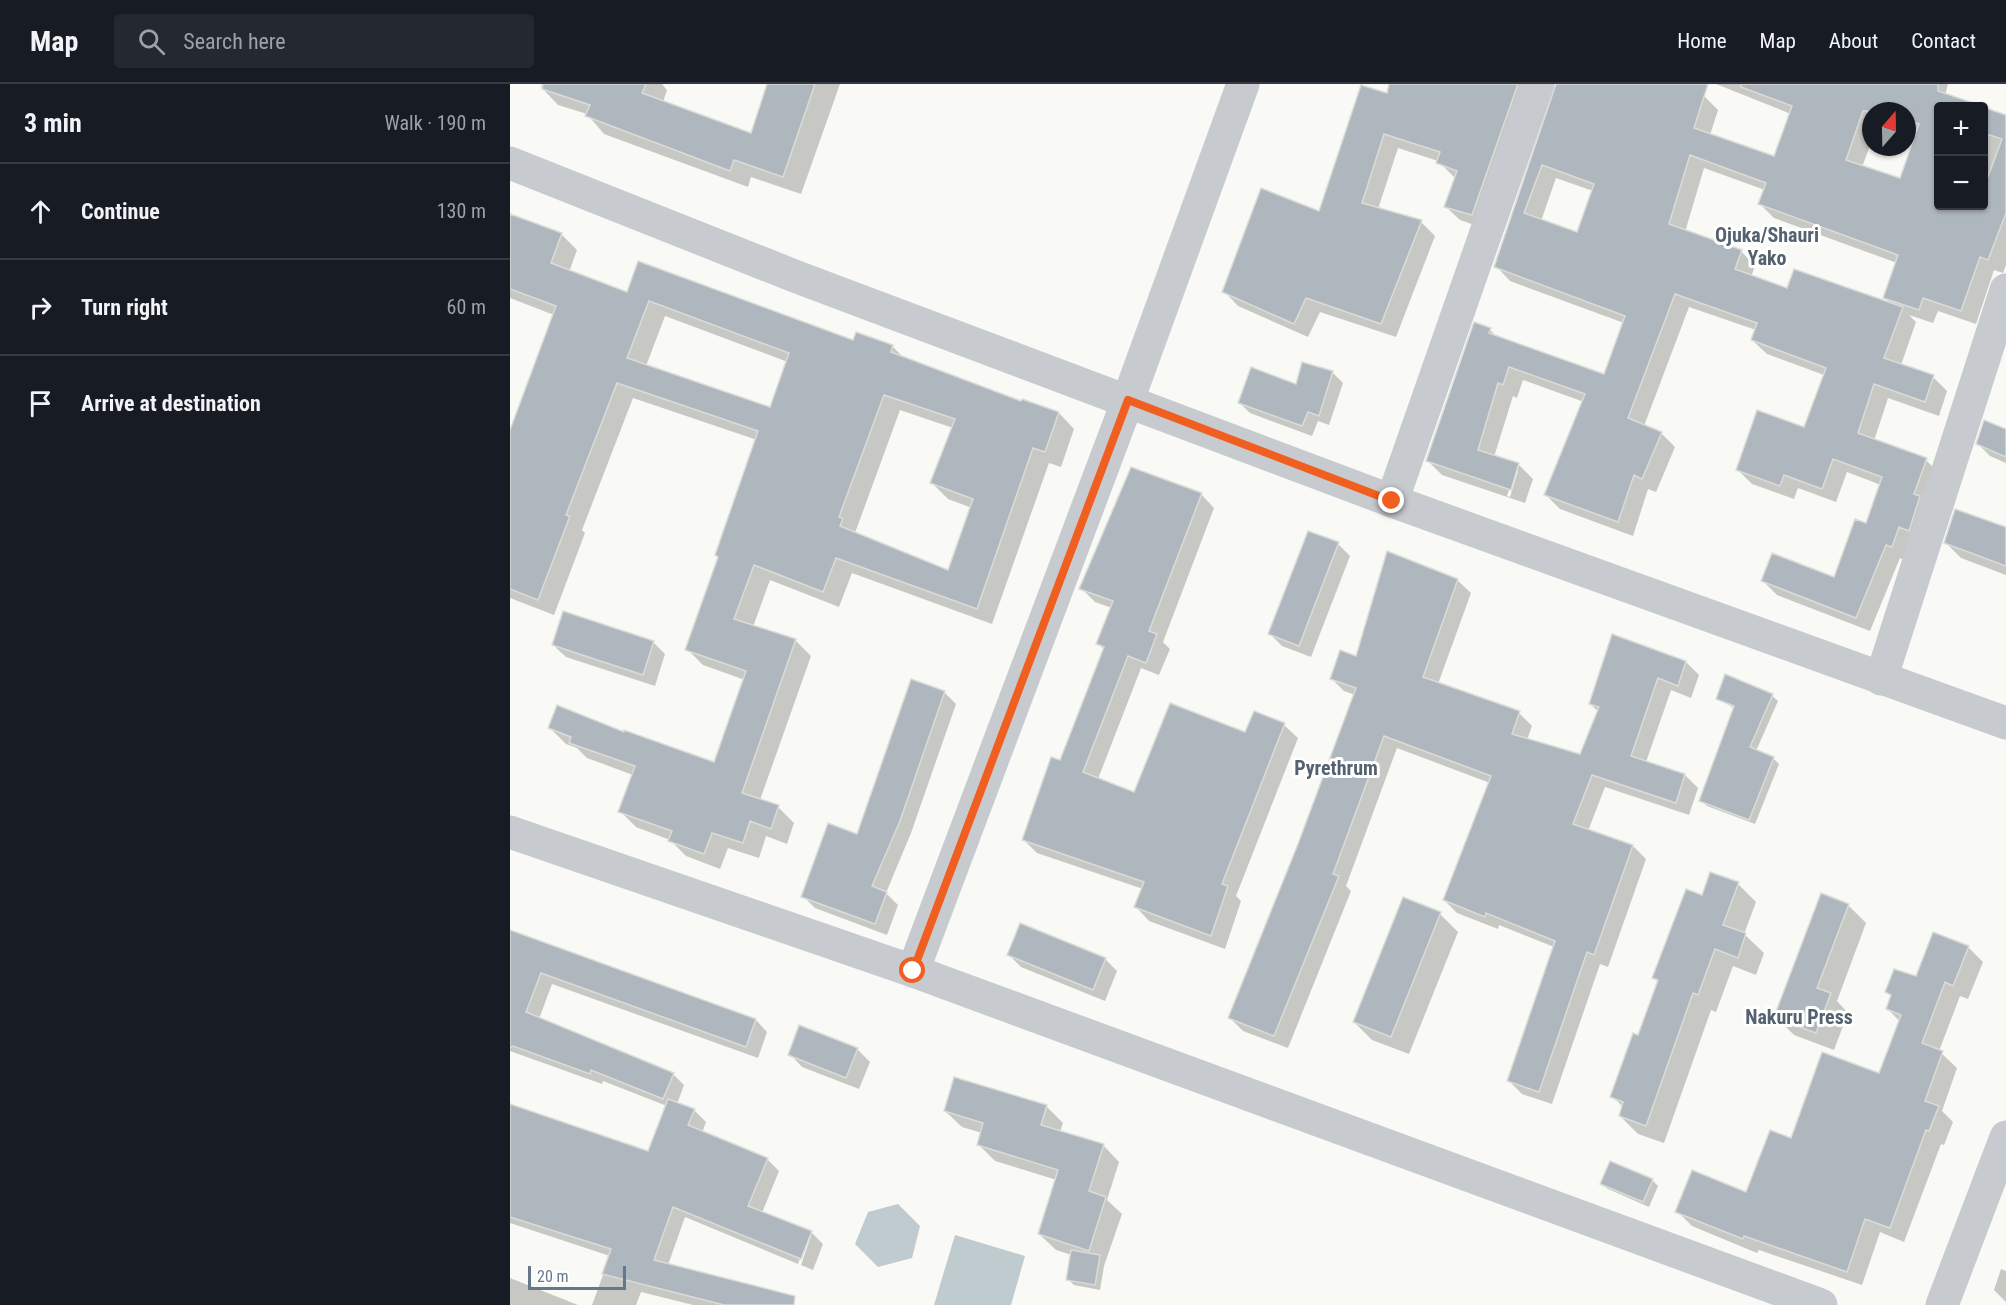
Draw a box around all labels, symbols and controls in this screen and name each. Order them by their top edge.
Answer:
search box [114,14,534,68]
text: Map [30,25,78,58]
icon: search [135,25,168,58]
text: Search here [183,29,286,54]
text: Home [1677,29,1727,53]
text: Map [1760,29,1796,53]
text: About [1829,29,1878,53]
text: Contact [1911,29,1976,53]
north arrow [1862,102,1916,156]
map controls [1934,102,1988,210]
button: + [1934,102,1988,156]
text: 3 min [24,108,82,138]
text: Walk · 190 m [385,111,486,135]
button: − [1934,156,1988,210]
icon: ahead [24,195,57,228]
text: Continue [81,199,160,224]
text: 130 m [437,199,486,223]
district label: Ojuka/Shauri Yako [1715,223,1819,270]
icon: right [24,291,57,324]
text: Turn right [81,295,168,320]
text: 60 m [447,295,486,319]
icon: arrive [24,387,57,420]
text: Arrive at destination [81,391,261,416]
route end [1378,487,1404,513]
district label: Pyrethrum [1294,756,1378,780]
route start [899,957,925,983]
district label: Nakuru Press [1745,1005,1853,1029]
scale bar [528,1263,626,1290]
text: 20 m [537,1267,569,1286]

